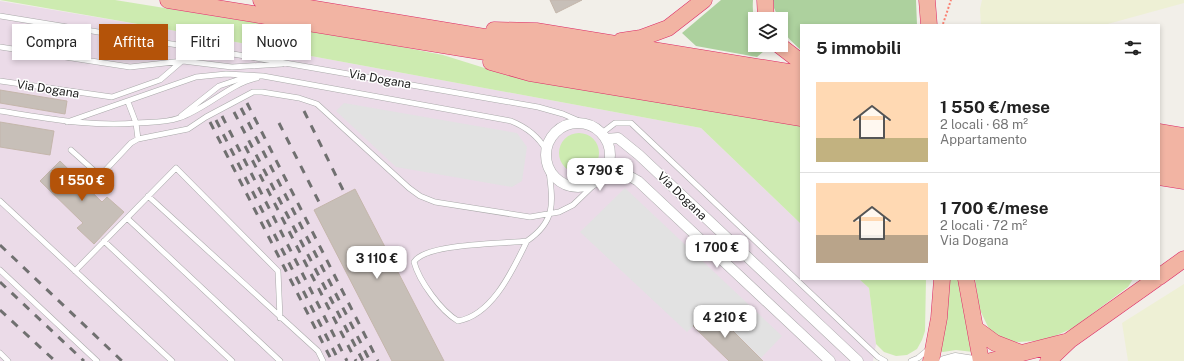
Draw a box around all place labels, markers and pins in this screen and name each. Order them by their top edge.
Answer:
pin: 3 790 € [563,158,637,192]
pin: 1 550 € [45,168,119,202]
pin: 1 700 € [680,235,754,269]
pin: 3 110 € [340,246,414,280]
pin: 4 210 € [688,305,762,339]

